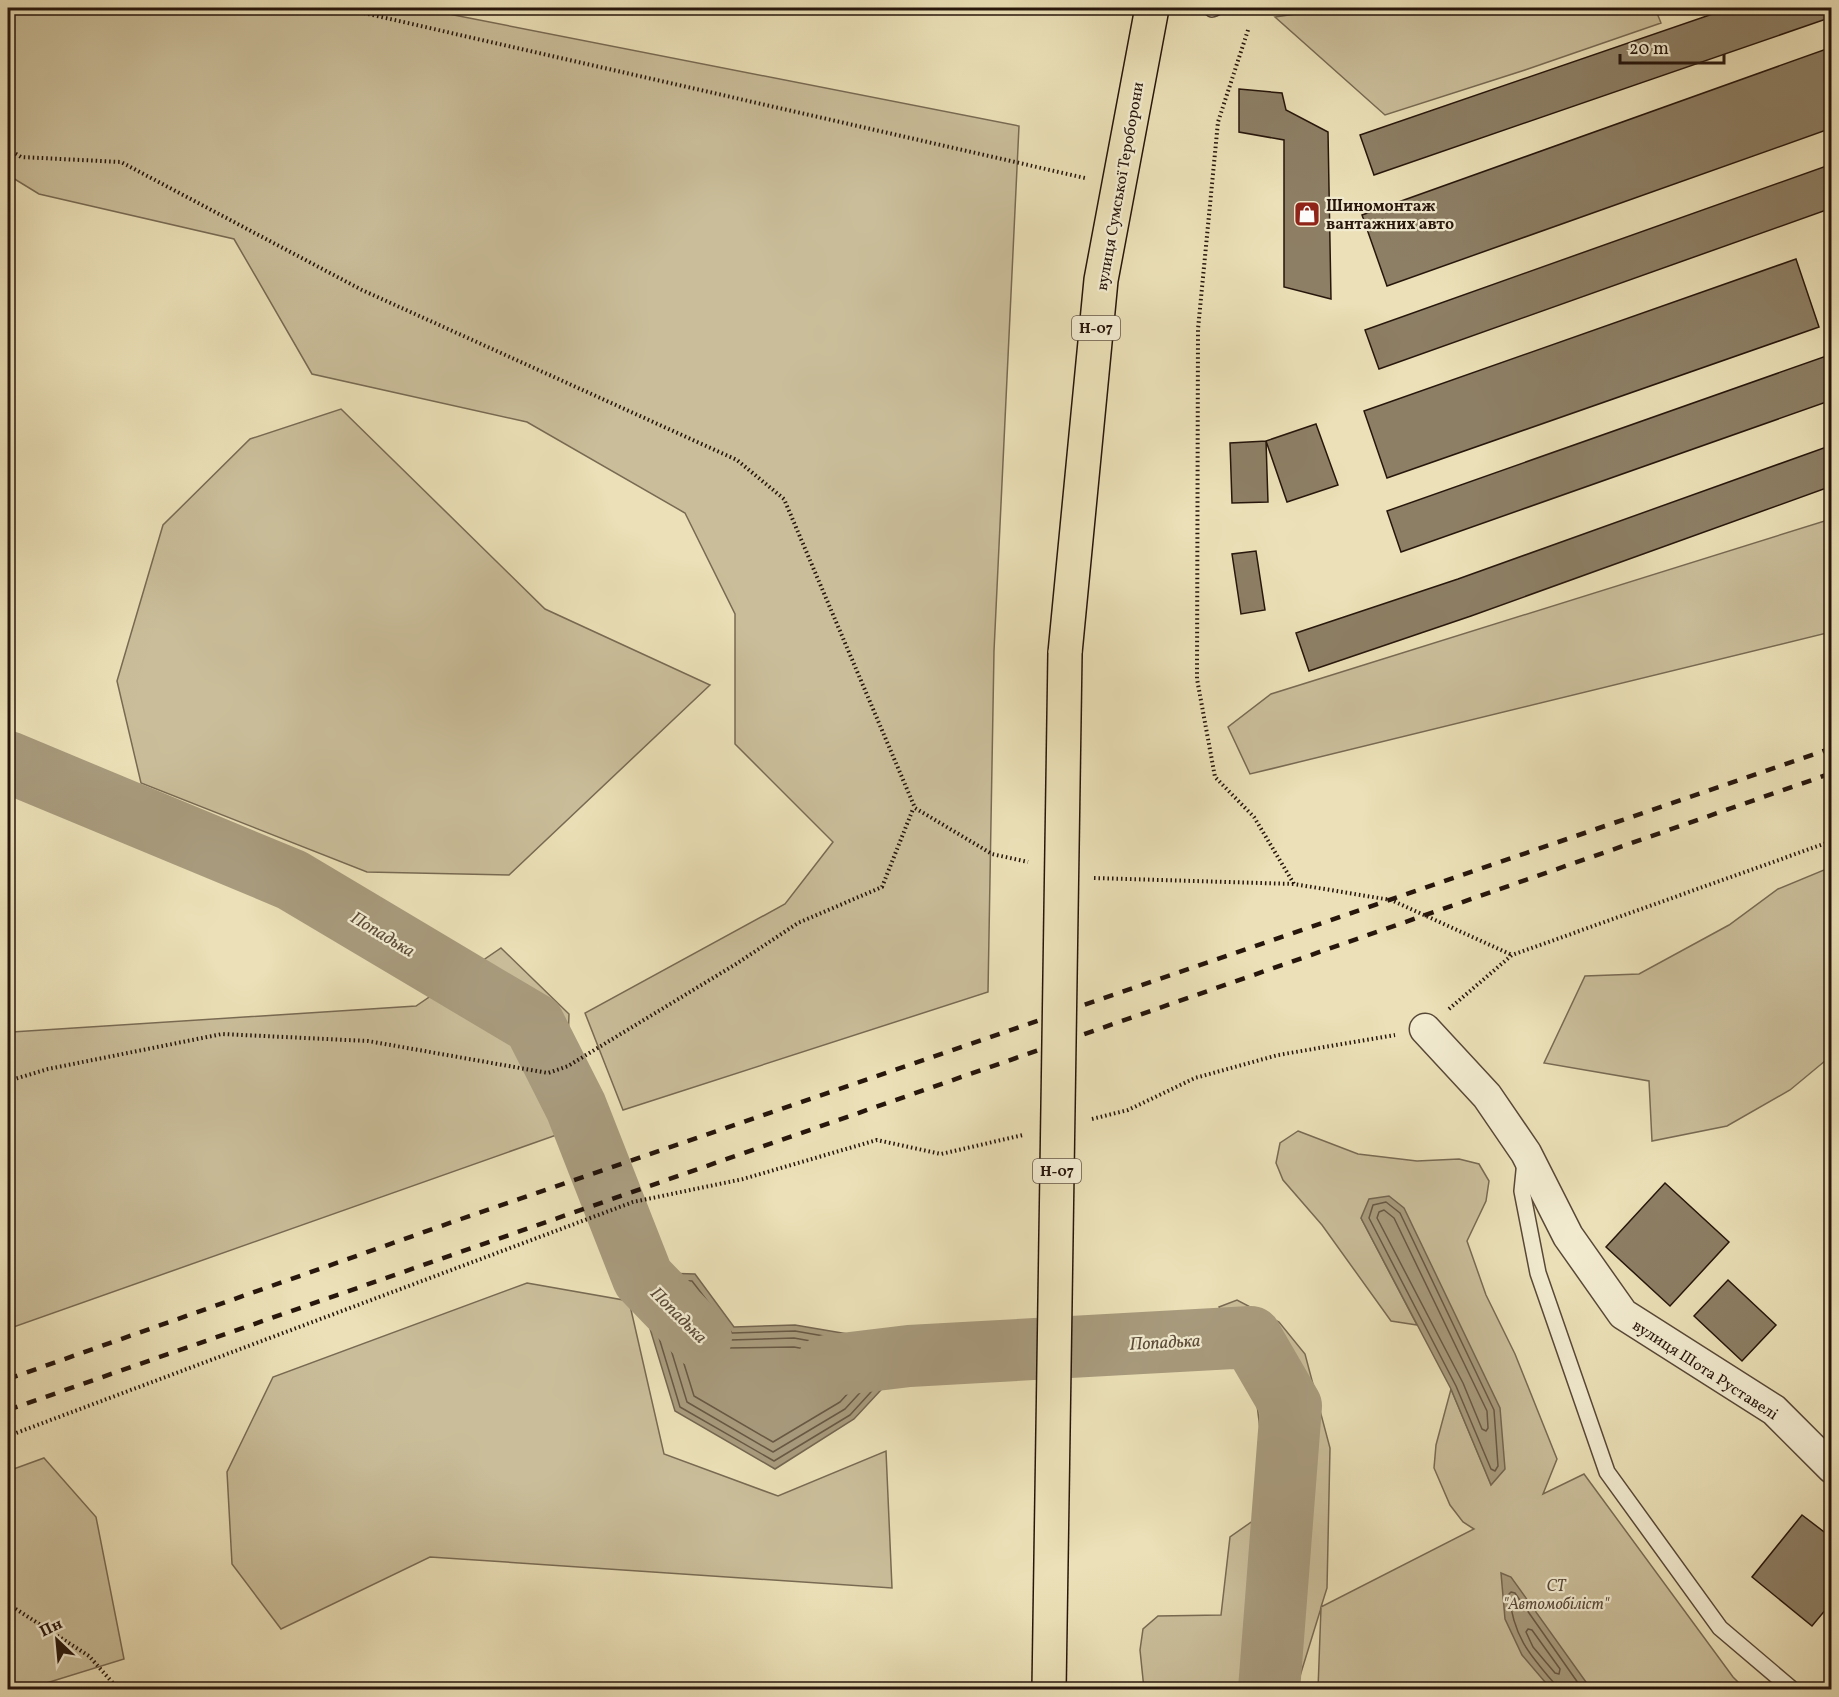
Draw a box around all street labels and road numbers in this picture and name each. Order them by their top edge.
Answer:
street label: вулиця Сумської Тероборони [1092,80,1150,292]
road number: Н-07 [1072,316,1120,340]
road number: Н-07 [1033,1159,1081,1183]
street label: вулиця Шота Руставелі [1628,1315,1782,1426]

